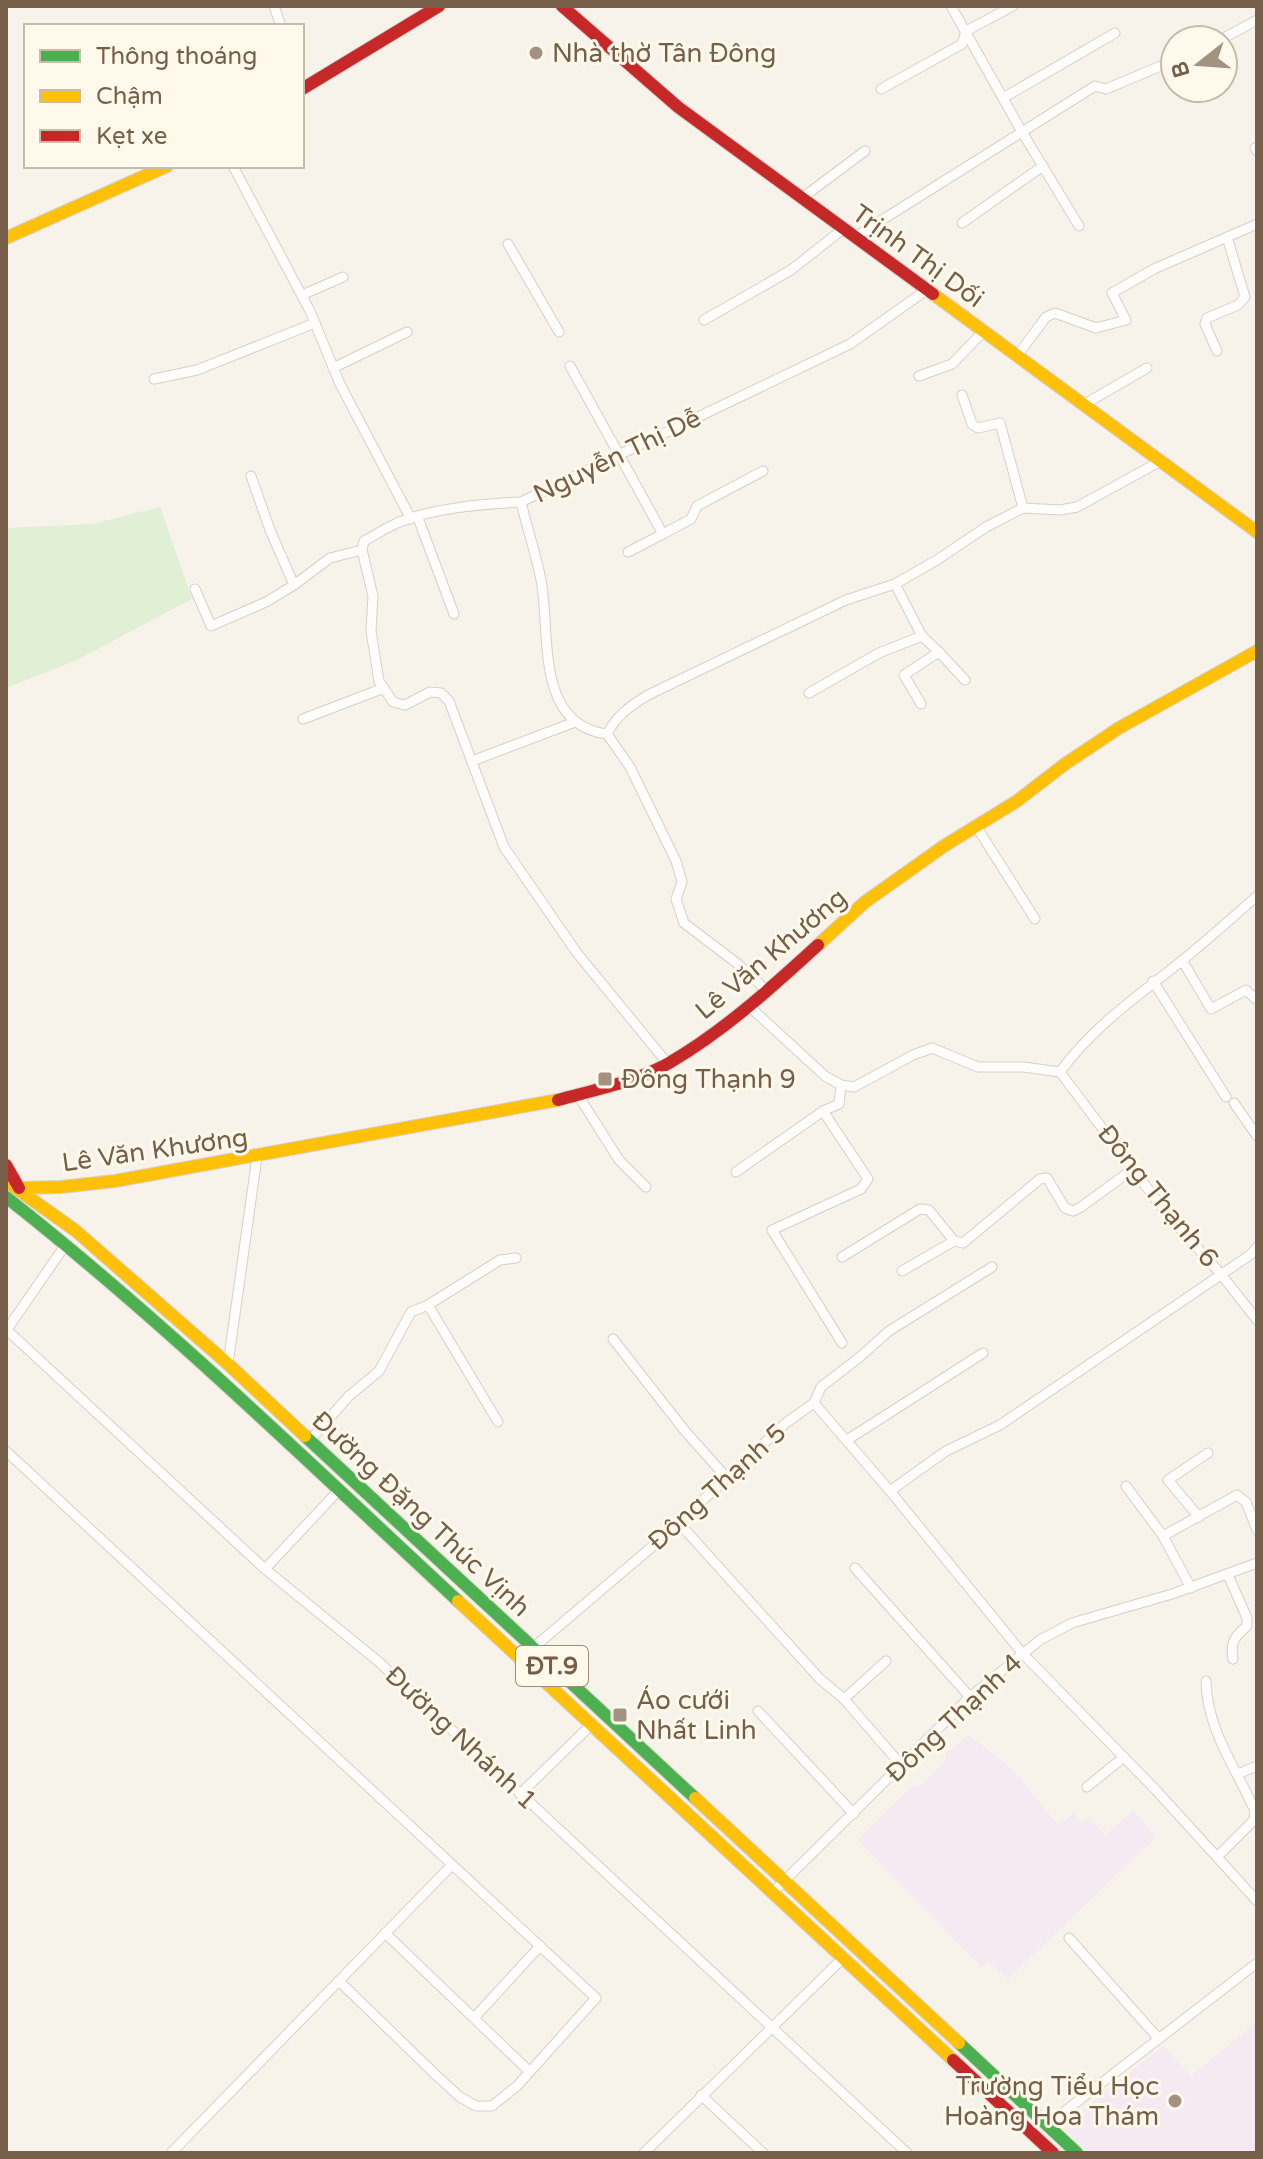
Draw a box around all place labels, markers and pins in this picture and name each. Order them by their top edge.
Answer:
place label: Nhà thờ Tân Đông [552,38,776,69]
marker: Nhà thờ Tân Đông [527,44,545,62]
place label: Đông Thạnh 9 [621,1064,796,1095]
marker: Đông Thạnh 9 [596,1070,614,1088]
place label: Áo cưới Nhất Linh [636,1685,757,1746]
marker: Áo cưới Nhất Linh [611,1706,629,1724]
place label: Trường Tiểu Học Hoàng Hoa Thám [944,2071,1159,2132]
marker: Trường Tiểu Học Hoàng Hoa Thám [1166,2092,1184,2110]

